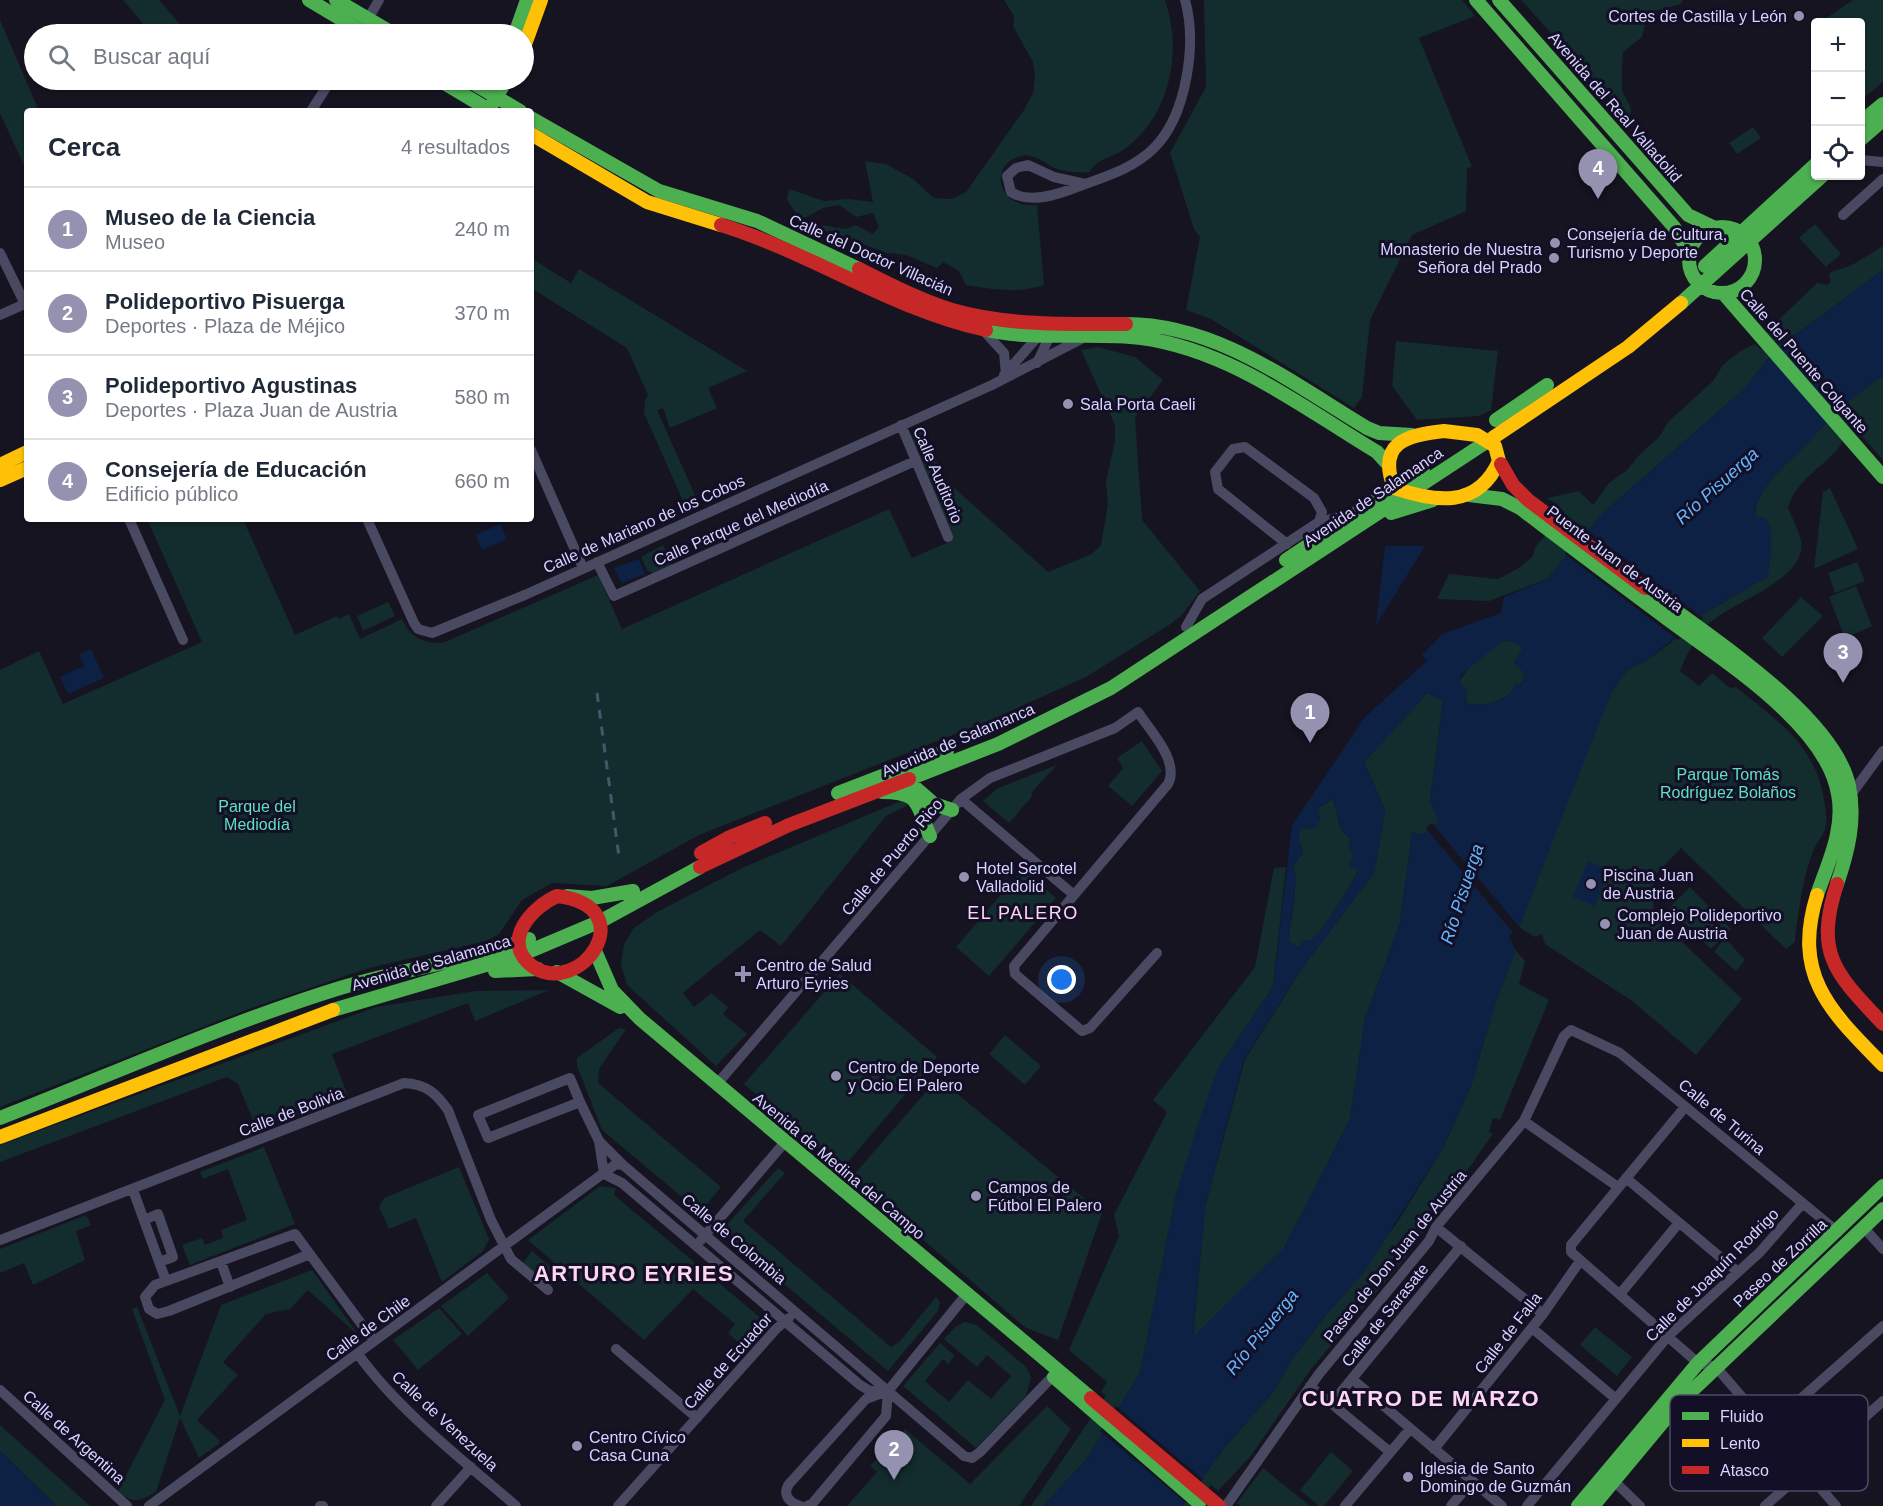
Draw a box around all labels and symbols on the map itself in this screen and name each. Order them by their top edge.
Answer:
place label: Cortes de Castilla y León [1608,8,1787,25]
marker: Cortes de Castilla y León [1792,9,1806,23]
street label: Avenida del Real Valladolid [1545,28,1685,186]
pin: 4 [1578,150,1618,199]
street label: Calle del Doctor Villacián [786,211,956,299]
place label: Consejería de Cultura, Turismo y Deporte [1567,226,1727,261]
marker: Consejería de Cultura, Turismo y Deporte [1548,236,1562,250]
place label: Monasterio de Nuestra Señora del Prado [1380,241,1542,276]
marker: Monasterio de Nuestra Señora del Prado [1547,251,1561,265]
street label: Calle del Puente Colgante [1737,285,1871,437]
place label: Sala Porta Caeli [1080,396,1196,413]
marker: Sala Porta Caeli [1061,397,1075,411]
street label: Calle Auditorio [910,424,966,526]
street label: Avenida de Salamanca [1300,444,1446,550]
water label: Río Pisuerga [1672,444,1762,528]
street label: Calle de Mariano de los Cobos [541,472,747,576]
street label: Calle Parque del Mediodía [651,477,831,569]
street label: Puente Juan de Austria [1544,502,1686,616]
pin: 3 [1824,634,1862,683]
pin: 1 [1290,694,1330,743]
street label: Avenida de Salamanca [879,700,1037,780]
park label: Parque Tomás Rodríguez Bolaños [1660,766,1796,801]
street label: Calle de Puerto Rico [838,795,946,919]
park label: Parque del Mediodía [218,798,296,833]
water label: Río Pisuerga [1436,841,1488,947]
place label: Hotel Sercotel Valladolid [976,860,1077,895]
place label: Piscina Juan de Austria [1603,867,1694,902]
marker: Hotel Sercotel Valladolid [957,870,971,884]
marker: Piscina Juan de Austria [1584,877,1598,891]
district label: EL PALERO [967,903,1079,923]
place label: Complejo Polideportivo Juan de Austria [1617,907,1782,942]
marker: Complejo Polideportivo Juan de Austria [1598,917,1612,931]
street label: Avenida de Salamanca [350,932,512,994]
place label: Centro de Salud Arturo Eyries [756,957,872,992]
marker: Centro de Salud Arturo Eyries [734,965,752,983]
your location [1047,965,1076,994]
place label: Centro de Deporte y Ocio El Palero [848,1059,980,1094]
marker: Centro de Deporte y Ocio El Palero [829,1069,843,1083]
street label: Calle de Turina [1675,1076,1769,1158]
street label: Calle de Bolivia [236,1084,346,1140]
street label: Avenida de Medina del Campo [750,1089,928,1243]
street label: Paseo de Don Juan de Austria [1320,1167,1470,1345]
place label: Campos de Fútbol El Palero [988,1179,1102,1214]
marker: Campos de Fútbol El Palero [969,1189,983,1203]
street label: Calle de Colombia [678,1190,790,1288]
street label: Calle de Joaquín Rodrigo [1642,1205,1782,1345]
street label: Paseo de Zorrilla [1730,1215,1830,1310]
street label: Calle de Sarasate [1338,1260,1432,1370]
district label: ARTURO EYRIES [534,1261,734,1286]
water label: Río Pisuerga [1221,1285,1303,1379]
street label: Calle de Falla [1471,1289,1545,1377]
street label: Calle de Chile [323,1292,413,1364]
street label: Calle de Ecuador [681,1309,776,1412]
street label: Calle de Venezuela [389,1368,501,1474]
district label: CUATRO DE MARZO [1302,1386,1540,1411]
street label: Calle de Argentina [20,1387,128,1487]
legend [1670,1395,1868,1491]
text: Fluido [1720,1408,1764,1425]
place label: Centro Cívico Casa Cuna [589,1429,686,1464]
pin: 2 [874,1430,914,1480]
text: Lento [1720,1435,1760,1452]
marker: Centro Cívico Casa Cuna [570,1439,584,1453]
place label: Iglesia de Santo Domingo de Guzmán [1420,1460,1571,1495]
text: Atasco [1720,1462,1769,1479]
marker: Iglesia de Santo Domingo de Guzmán [1401,1470,1415,1484]

